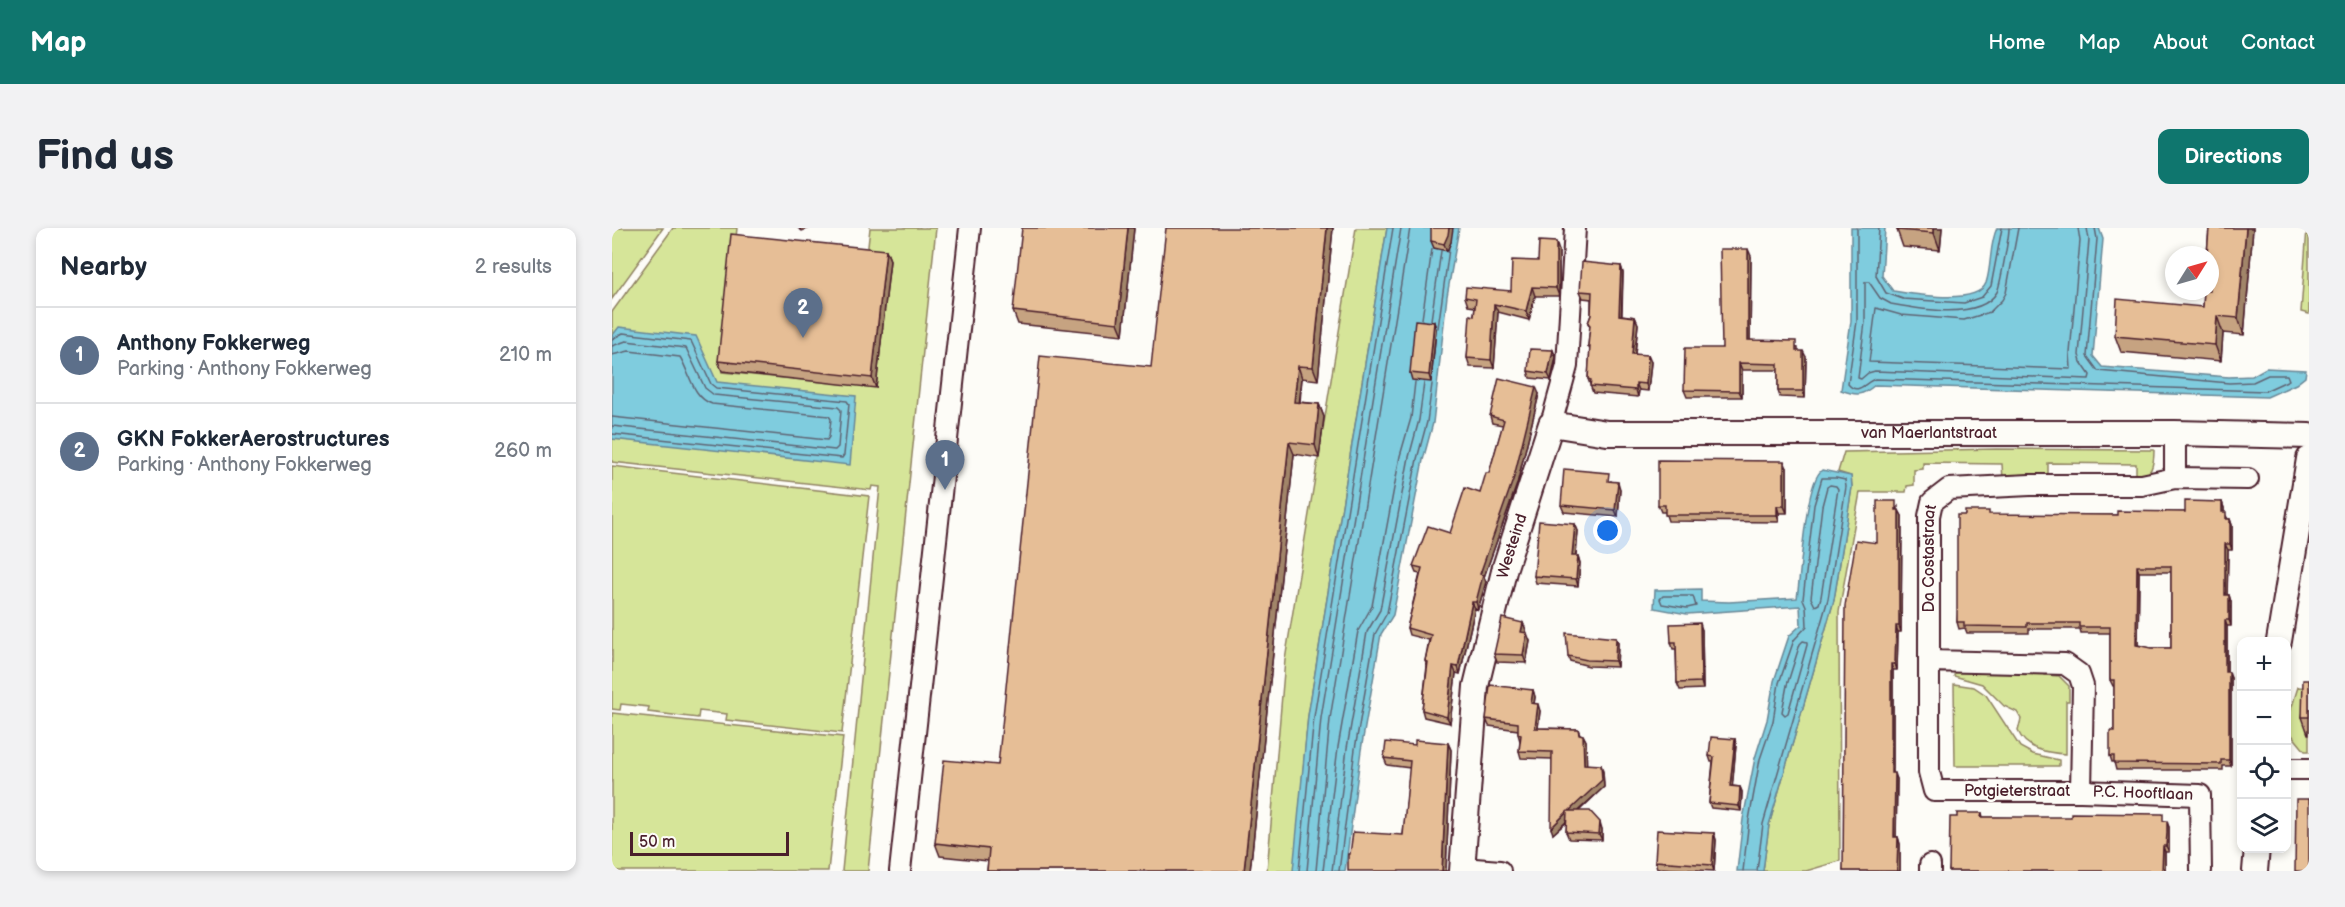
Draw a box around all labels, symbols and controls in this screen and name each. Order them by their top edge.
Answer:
text: Map [30,26,86,59]
text: Home [1988,30,2045,55]
text: Map [2078,30,2120,55]
text: About [2153,30,2208,55]
text: Contact [2241,30,2315,55]
button: Directions [2158,129,2309,184]
text: Find us [36,131,174,182]
north arrow [2165,246,2219,300]
text: Nearby [60,252,147,283]
text: 2 results [475,255,552,279]
pin: 2 [784,288,822,338]
text: Anthony Fokkerweg [117,330,310,357]
text: 1 [75,343,84,367]
text: 210 m [499,343,552,367]
text: Parking · Anthony Fokkerweg [117,357,372,381]
street label: van Maerlantstraat [1860,424,1997,443]
text: GKN FokkerAerostructures [117,426,389,453]
text: 2 [74,439,85,463]
text: 260 m [494,439,552,463]
pin: 1 [926,440,964,490]
text: Parking · Anthony Fokkerweg [117,453,372,477]
street label: Da Costastraat [1919,503,1941,613]
street label: Westeind [1493,511,1531,580]
your location [1593,516,1622,545]
map controls [2237,637,2291,853]
button: + [2237,637,2291,691]
button: − [2237,691,2291,745]
button: locate [2237,745,2291,799]
street label: Potgieterstraat [1964,782,2070,801]
street label: P.C. Hooftlaan [2092,782,2193,804]
button: layers [2237,799,2291,853]
scale bar [630,829,789,856]
text: 50 m [639,833,675,852]

